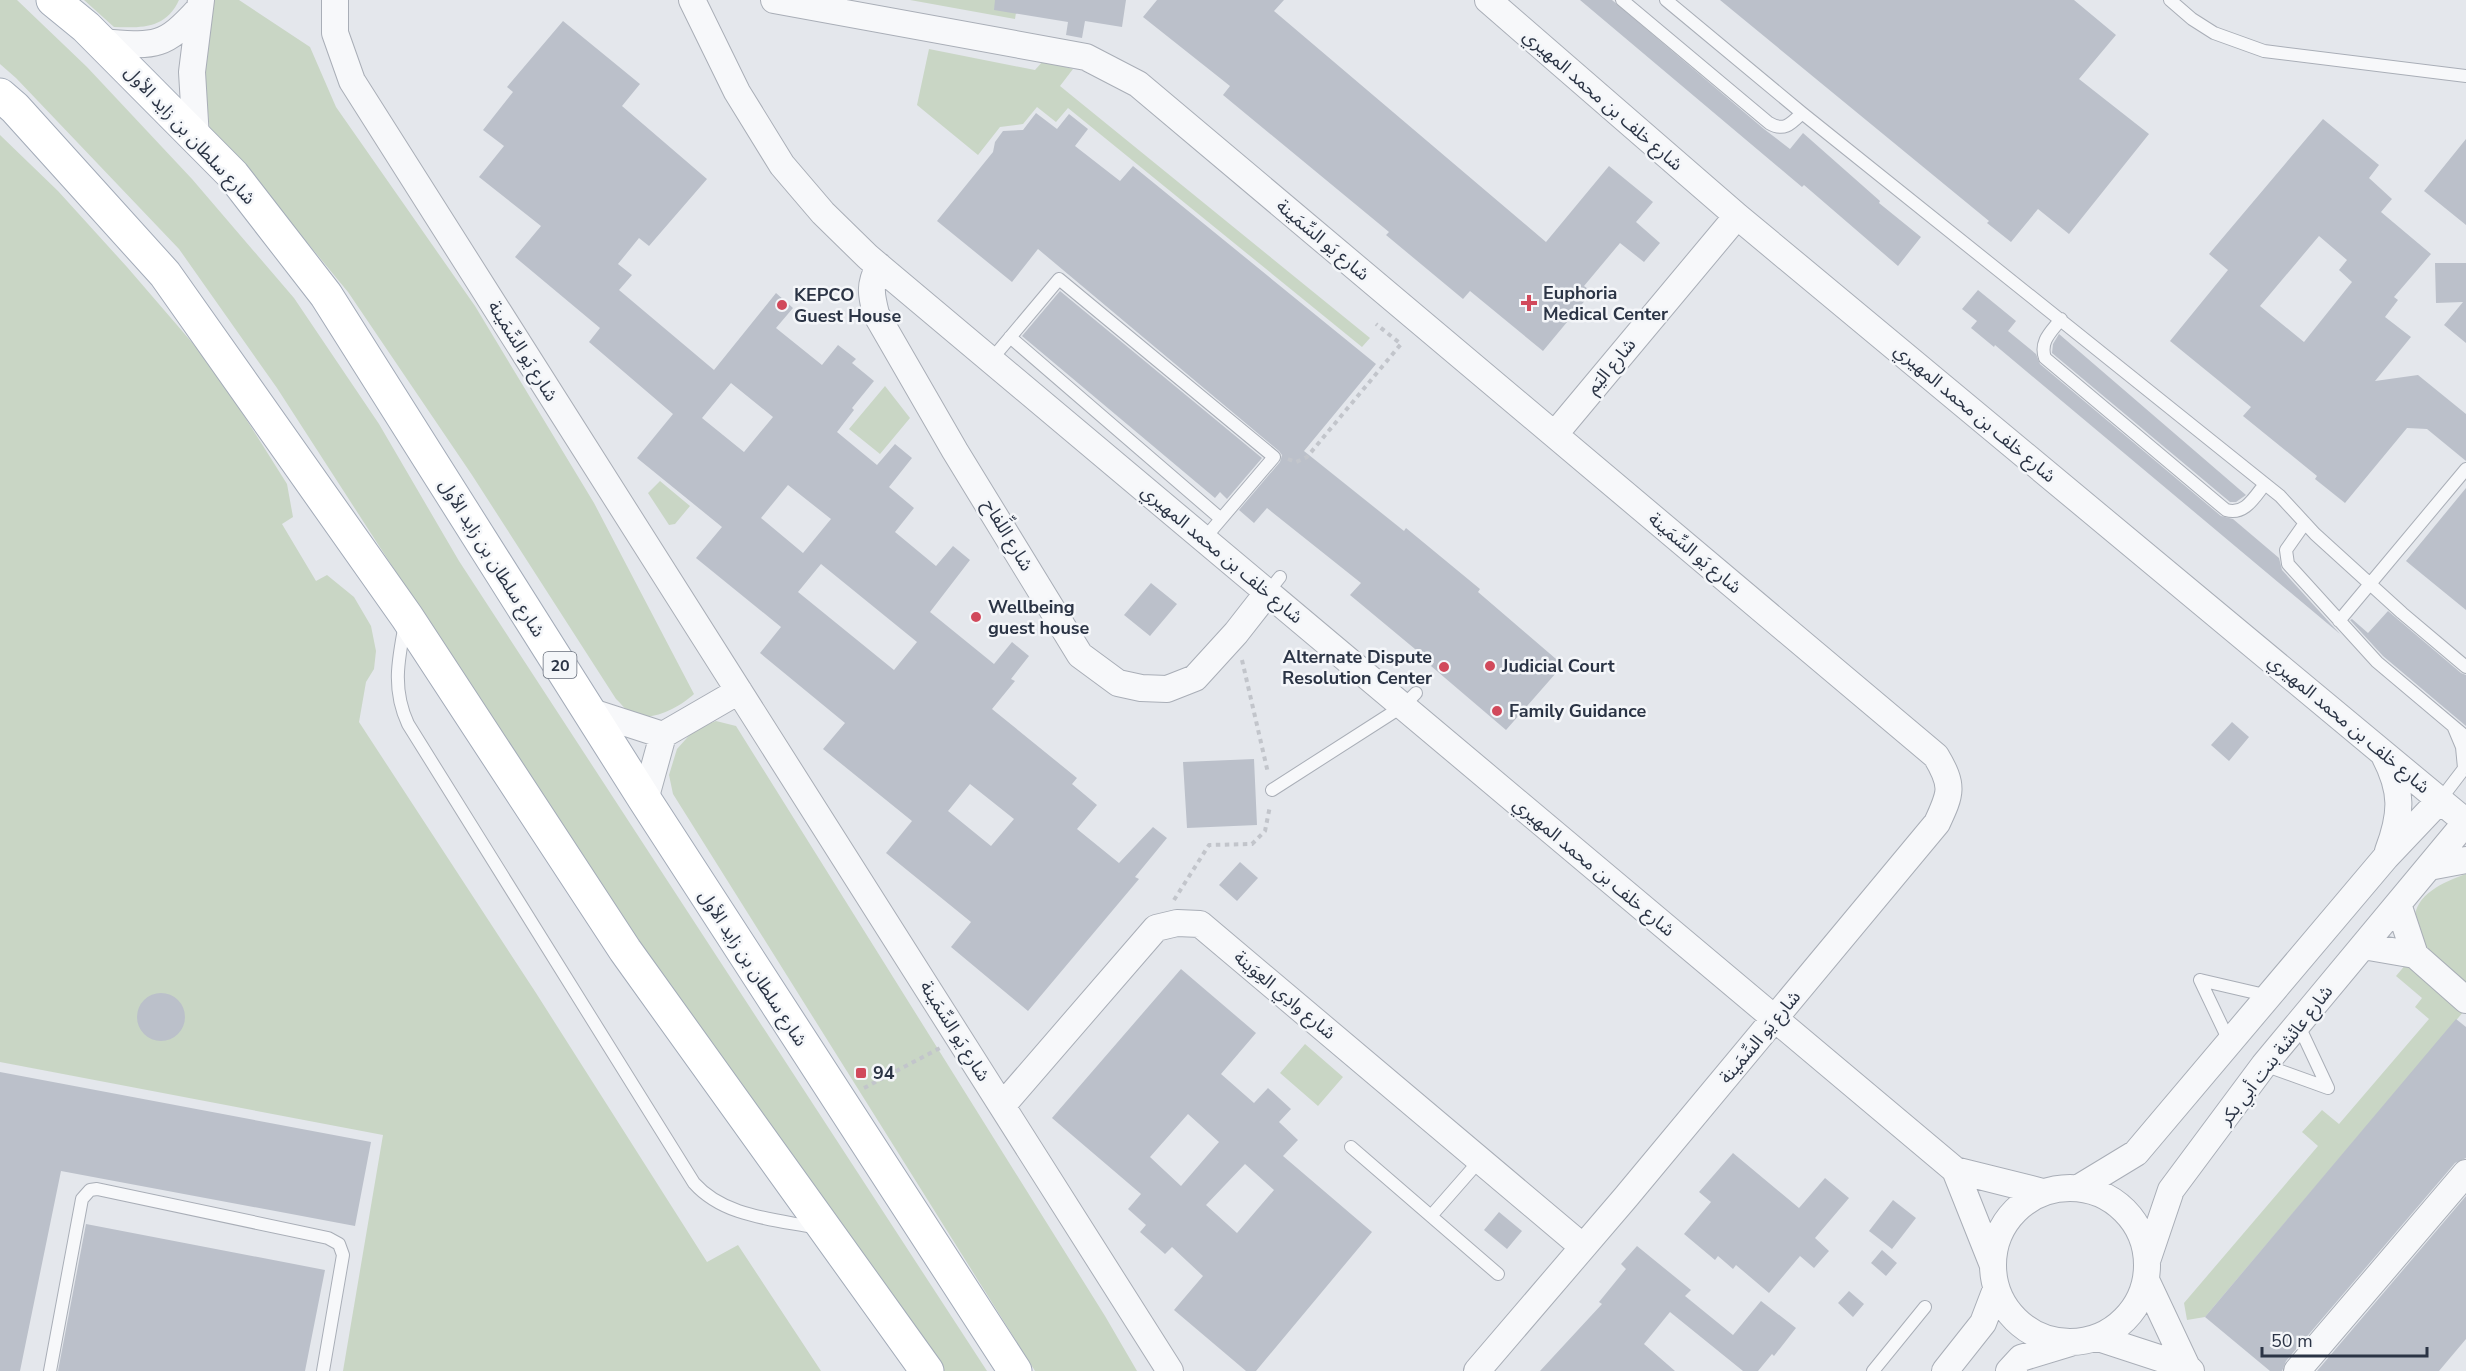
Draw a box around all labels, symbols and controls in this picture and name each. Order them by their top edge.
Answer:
street label: شارع خلف بن محمد المهيري [1517,24,1688,178]
street label: شارع سلطان بن زايد الأول [118,60,261,211]
street label: شارع يَو السِّمَينة [1270,194,1375,288]
place label: Euphoria Medical Center [1543,281,1668,326]
place label: KEPCO Guest House [794,283,901,328]
marker: Euphoria Medical Center [1520,294,1538,312]
street label: شارع يَو السِّمَينة [481,296,564,407]
marker: KEPCO Guest House [775,298,789,312]
street label: شارع اليَم [1581,333,1643,400]
street label: شارع خلف بن محمد المهيري [1888,338,2061,489]
street label: شارع سلطان بن زايد الأول [432,474,550,643]
street label: شارع خلف بن محمد المهيري [1135,479,1308,630]
street label: شارع اللِّفاح [975,492,1043,576]
street label: شارع يَو السِّمَينة [1642,507,1747,601]
place label: Wellbeing guest house [988,595,1090,640]
marker: Wellbeing guest house [969,610,983,624]
place label: Alternate Dispute Resolution Center [1282,645,1432,690]
street label: شارع خلف بن محمد المهيري [2262,649,2435,800]
road number: 20 [544,652,576,678]
place label: Judicial Court [1501,654,1615,678]
marker: Judicial Court [1483,659,1497,673]
marker: Alternate Dispute Resolution Center [1437,660,1451,674]
place label: Family Guidance [1509,699,1647,723]
marker: Family Guidance [1490,704,1504,718]
street label: شارع خلف بن محمد المهيري [1507,792,1680,943]
street label: شارع سلطان بن زايد الأول [692,885,813,1052]
street label: شارع وادِي العِوَينة [1228,945,1341,1046]
street label: شارع يَو السِّمَينة [913,976,996,1087]
street label: شارع عائشة بنت أبي بكر [2213,980,2340,1132]
street label: شارع يَو السِّمَينة [1714,985,1808,1090]
place label: 94 [873,1061,895,1085]
marker: 94 [854,1066,868,1080]
scale bar [2262,1320,2427,1358]
text: 50 m [2271,1329,2313,1353]

